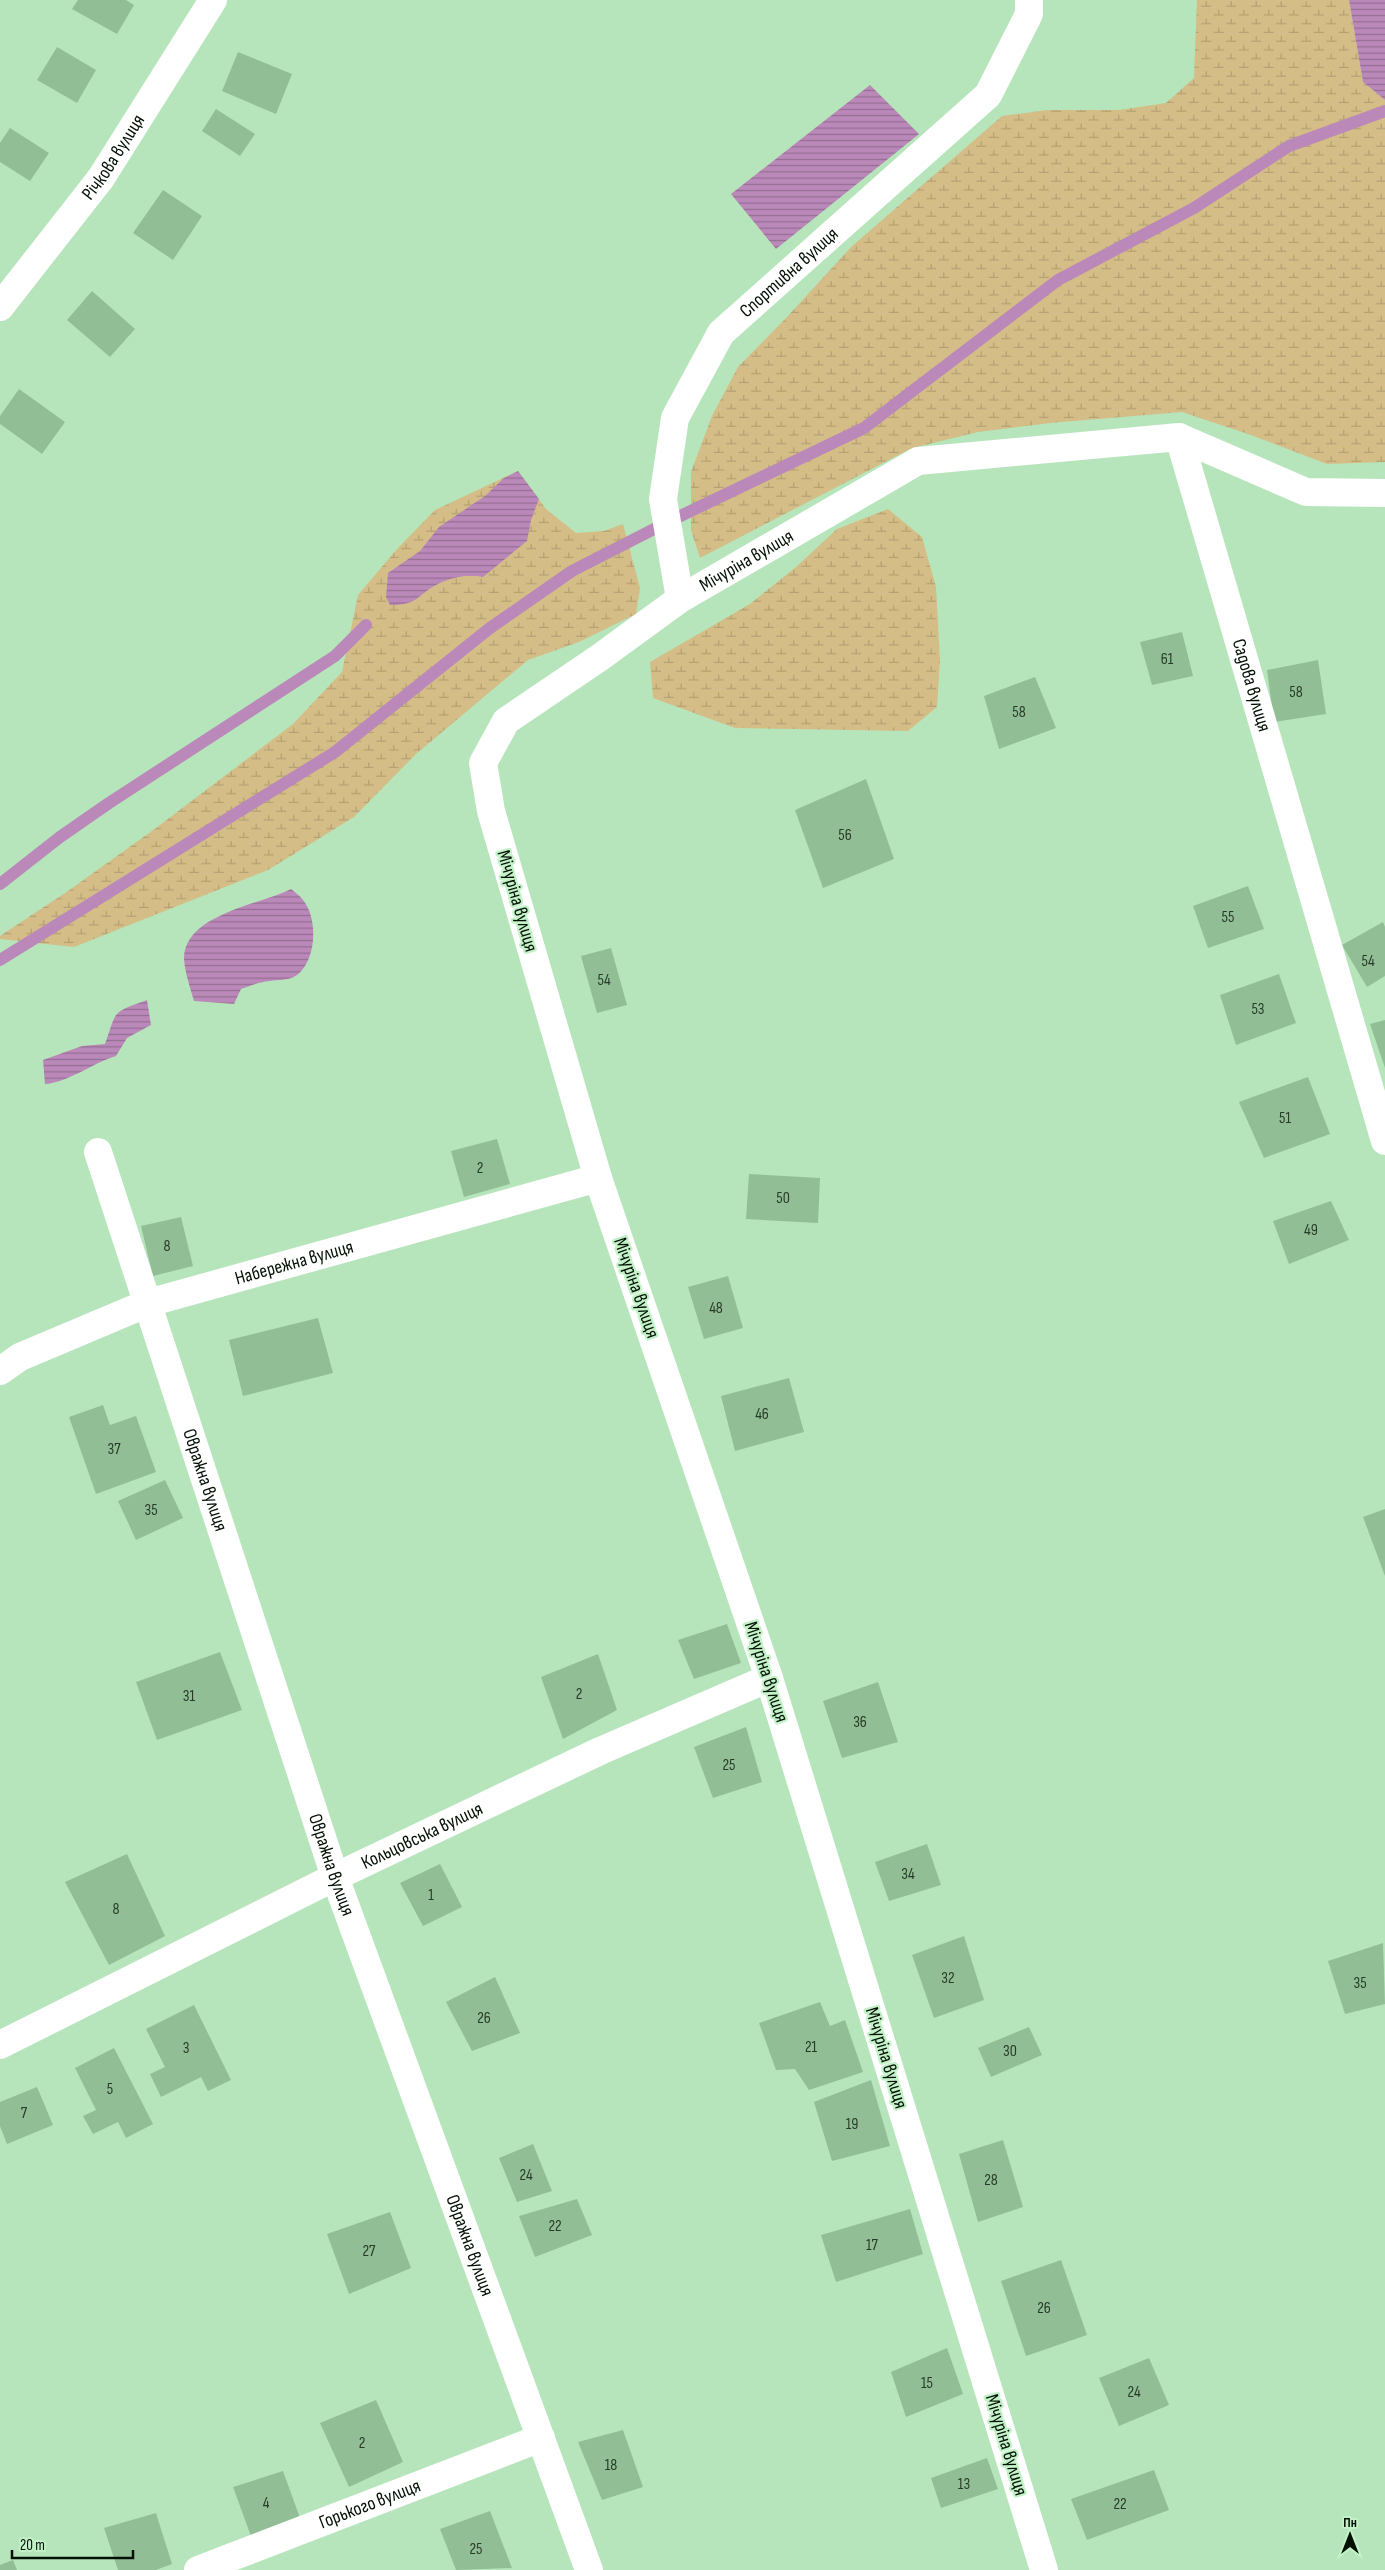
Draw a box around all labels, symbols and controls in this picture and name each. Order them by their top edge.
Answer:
street label: Річкова вулиця [77,110,150,204]
street label: Спортивна вулиця [735,222,843,322]
street label: Мічуріна вулиця [695,524,797,597]
street label: Садова вулиця [1227,636,1276,734]
house number: 61 [1161,650,1174,669]
house number: 58 [1289,683,1303,702]
house number: 58 [1012,703,1026,722]
house number: 56 [838,826,852,845]
street label: Мічуріна вулиця [492,848,542,954]
house number: 55 [1222,908,1234,927]
house number: 54 [1361,952,1375,971]
house number: 54 [597,971,611,990]
house number: 53 [1251,1000,1265,1019]
house number: 51 [1279,1109,1291,1128]
house number: 2 [477,1159,483,1178]
house number: 50 [776,1189,790,1208]
house number: 49 [1304,1221,1318,1240]
street label: Набережна вулиця [232,1235,356,1290]
street label: Мічуріна вулиця [608,1235,664,1341]
house number: 8 [163,1237,171,1256]
house number: 48 [709,1299,723,1318]
house number: 46 [755,1405,769,1424]
street label: Овражна вулиця [178,1426,233,1534]
house number: 37 [107,1440,121,1459]
house number: 35 [144,1501,158,1520]
street label: Мічуріна вулиця [739,1619,793,1725]
house number: 2 [576,1685,582,1704]
house number: 31 [183,1687,196,1706]
house number: 36 [853,1713,867,1732]
house number: 25 [722,1756,736,1775]
street label: Кольцовська вулиця [358,1797,486,1874]
street label: Овражна вулиця [304,1811,360,1919]
house number: 34 [901,1865,915,1884]
house number: 1 [428,1886,434,1905]
house number: 8 [112,1900,120,1919]
house number: 32 [941,1969,955,1988]
house number: 35 [1353,1974,1367,1993]
street label: Мічуріна вулиця [860,2005,912,2111]
house number: 26 [477,2009,491,2028]
house number: 21 [805,2038,818,2057]
house number: 3 [183,2039,189,2058]
house number: 30 [1003,2042,1017,2061]
house number: 5 [107,2080,113,2099]
house number: 7 [21,2104,28,2123]
house number: 19 [846,2115,858,2134]
house number: 24 [519,2166,533,2185]
house number: 28 [984,2171,998,2190]
street label: Овражна вулиця [441,2191,499,2299]
house number: 22 [548,2217,562,2236]
house number: 17 [866,2236,879,2255]
house number: 27 [362,2242,376,2261]
house number: 26 [1037,2299,1051,2318]
house number: 15 [921,2374,933,2393]
house number: 24 [1127,2383,1141,2402]
street label: Мічуріна вулиця [980,2392,1032,2498]
house number: 2 [359,2434,365,2453]
house number: 18 [605,2456,617,2475]
street label: Горького вулиця [316,2474,424,2534]
house number: 13 [958,2475,970,2494]
house number: 4 [263,2494,270,2513]
house number: 22 [1113,2495,1127,2514]
north arrow [1325,2510,1375,2560]
text: Пн [1343,2514,1357,2531]
scale bar [12,2528,134,2560]
text: 20 m [20,2536,45,2555]
house number: 25 [469,2540,483,2559]

